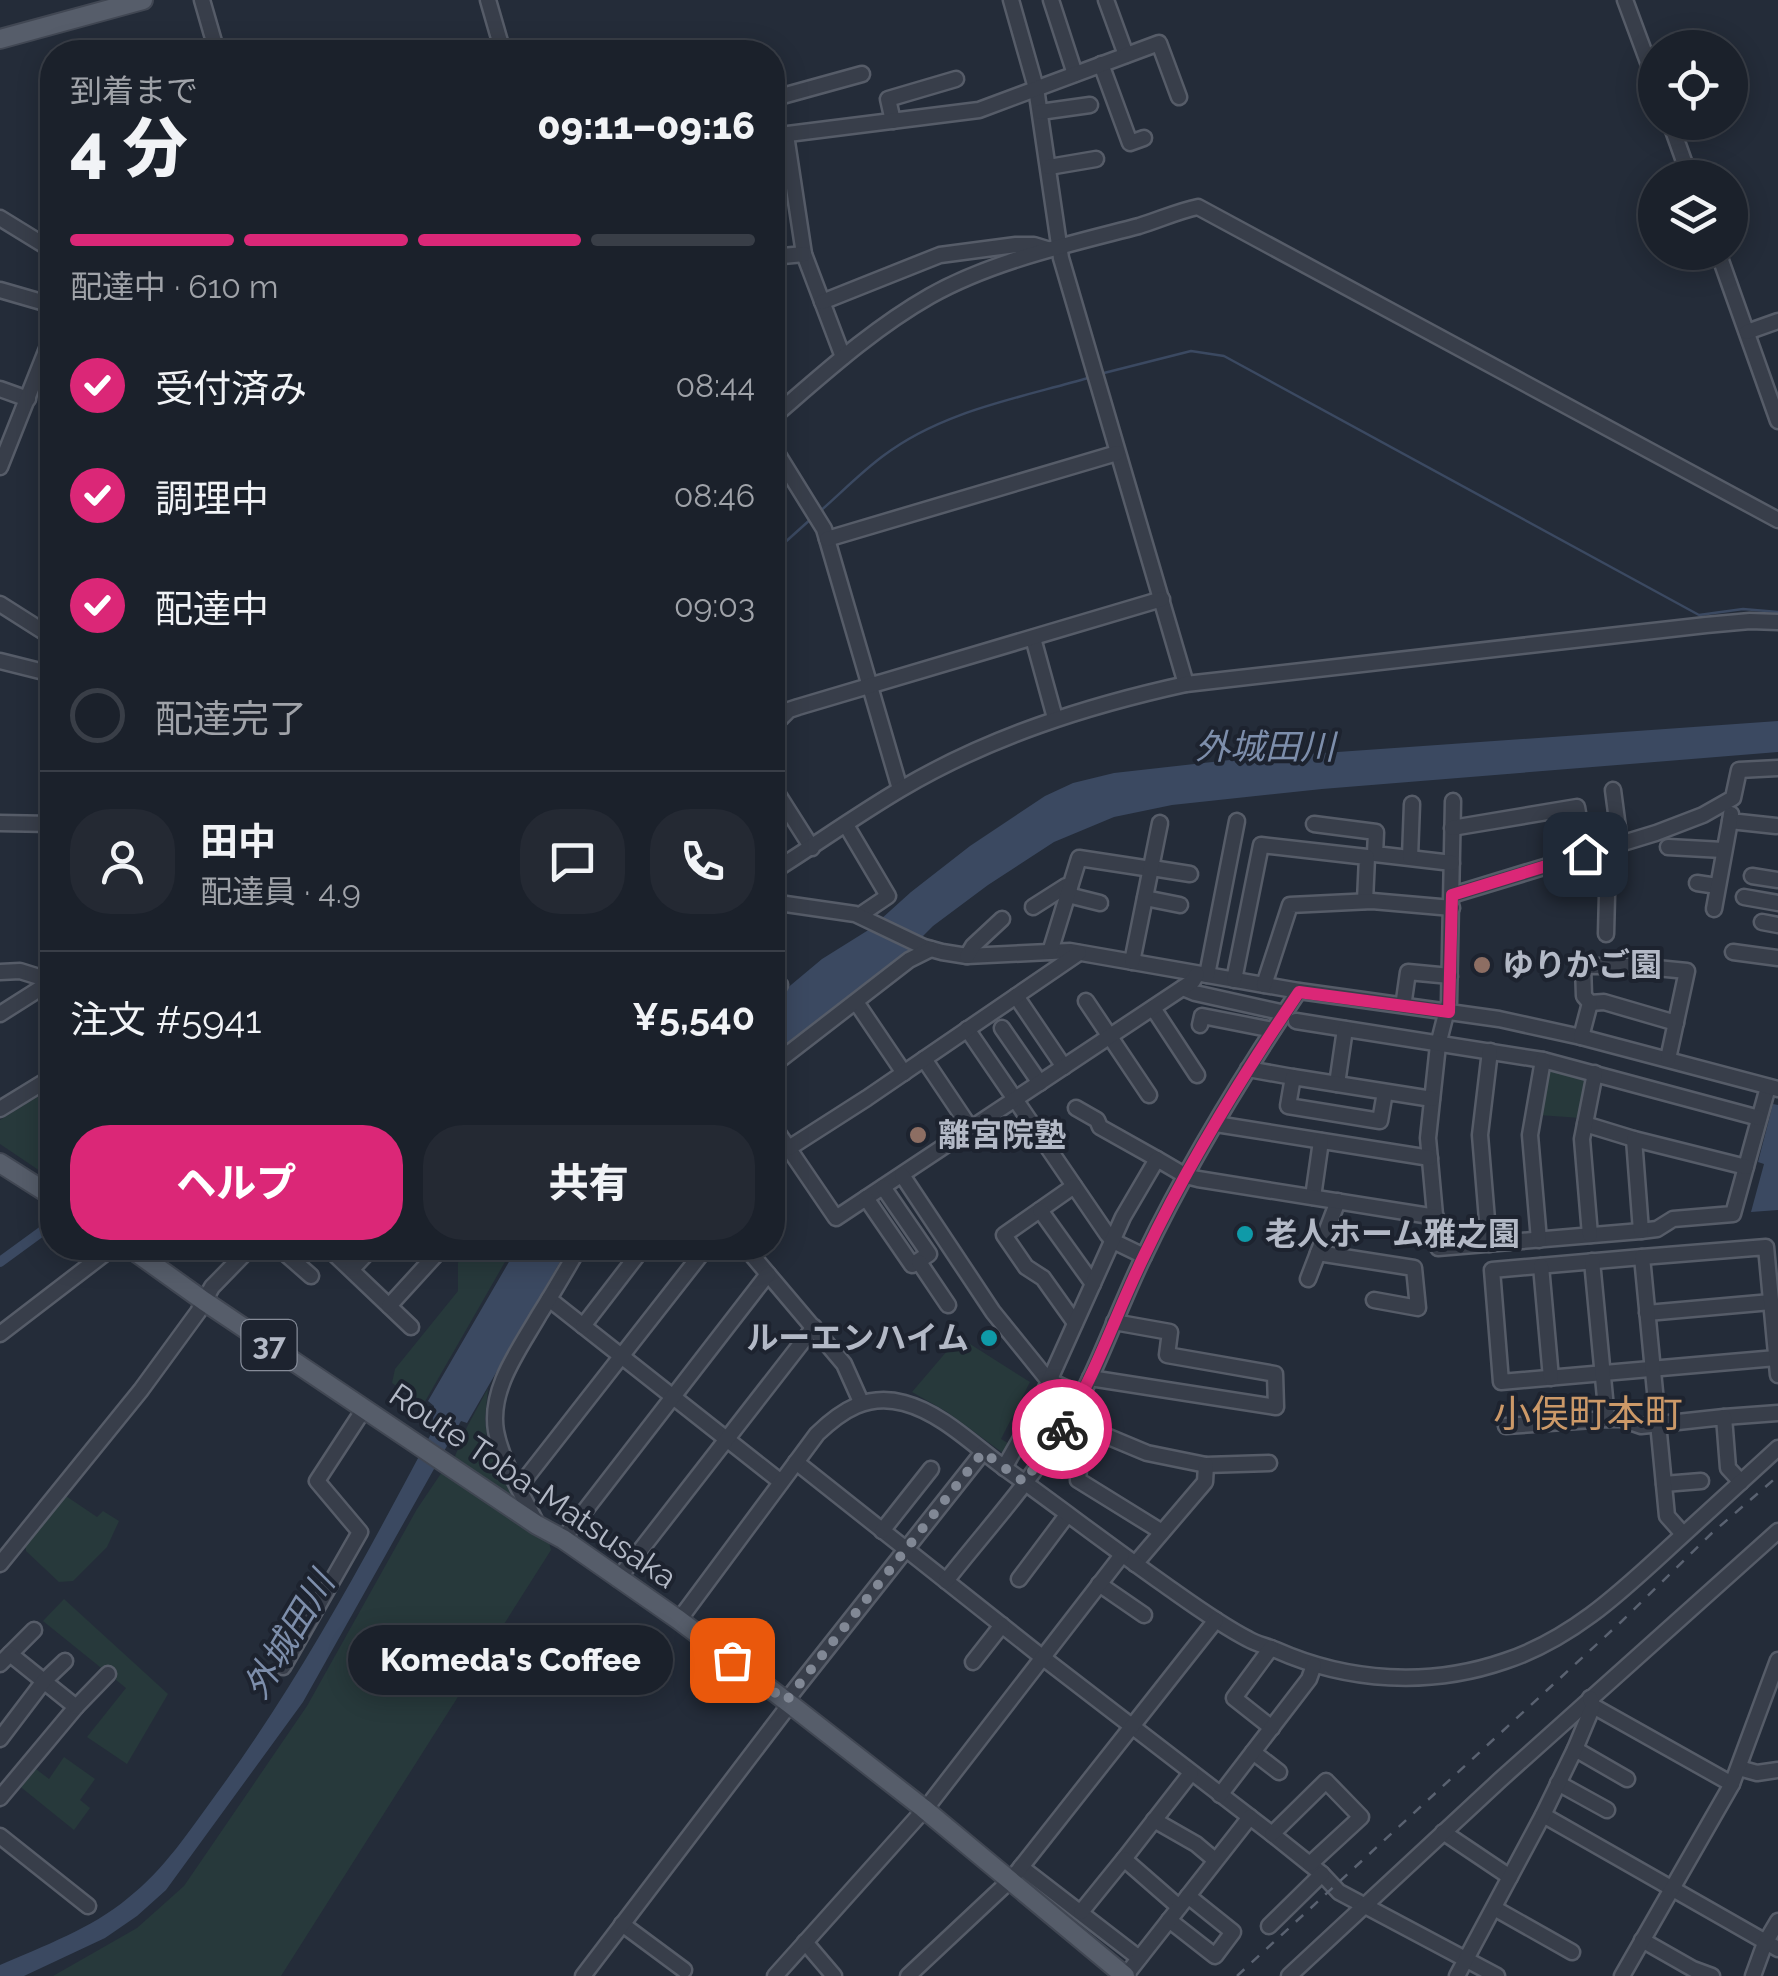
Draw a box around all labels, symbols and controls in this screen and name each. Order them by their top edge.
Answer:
map controls [1638,30,1748,270]
button: locate [1638,30,1748,140]
text: 到着まで [70,72,198,109]
text: 09:11–09:16 [537,103,755,148]
text: 4 分 [70,110,188,186]
button: layers [1638,160,1748,270]
text: 配達中 · 610 m [70,268,279,305]
icon: check [70,358,125,413]
text: 受付済み [155,366,307,411]
text: 08:44 [675,367,755,404]
icon: check [70,468,125,523]
text: 調理中 [155,476,269,521]
text: 08:46 [674,477,755,514]
icon: check [70,578,125,633]
text: 配達中 [155,586,269,631]
text: 09:03 [674,587,755,624]
text: 配達完了 [155,696,307,741]
water label: 外城田川 [1195,726,1339,767]
button: person [70,809,175,914]
button: chat [520,809,625,914]
button: phone [650,809,755,914]
pin [1543,812,1628,897]
text: 田中 [200,819,276,864]
icon: home [1558,827,1613,882]
text: 配達員 · 4.9 [200,873,361,910]
place label: ゆりかご園 [1502,946,1662,983]
marker: ゆりかご園 [1471,954,1493,976]
text: ¥5,540 [632,994,755,1039]
text: 注文 #5941 [70,997,262,1042]
place label: 離宮院塾 [938,1116,1066,1153]
marker: 離宮院塾 [907,1124,929,1146]
button: ヘルプ [70,1125,403,1240]
button: 共有 [423,1125,755,1240]
place label: 老人ホーム雅之園 [1265,1215,1520,1252]
marker: 老人ホーム雅之園 [1234,1223,1256,1245]
place label: ルーエンハイム [746,1319,969,1356]
road number: 37 [242,1320,296,1370]
marker: ルーエンハイム [978,1327,1000,1349]
street label: Route Toba-Matsusaka [383,1376,684,1595]
courier [1012,1379,1112,1479]
district label: 小俣町本町 [1493,1391,1683,1436]
icon: bike [1035,1402,1090,1457]
water label: 外城田川 [235,1561,344,1705]
pin [690,1618,775,1703]
callout: Komeda's Coffee [347,1625,672,1695]
icon: bag [705,1633,760,1688]
text: Komeda's Coffee [380,1641,641,1678]

